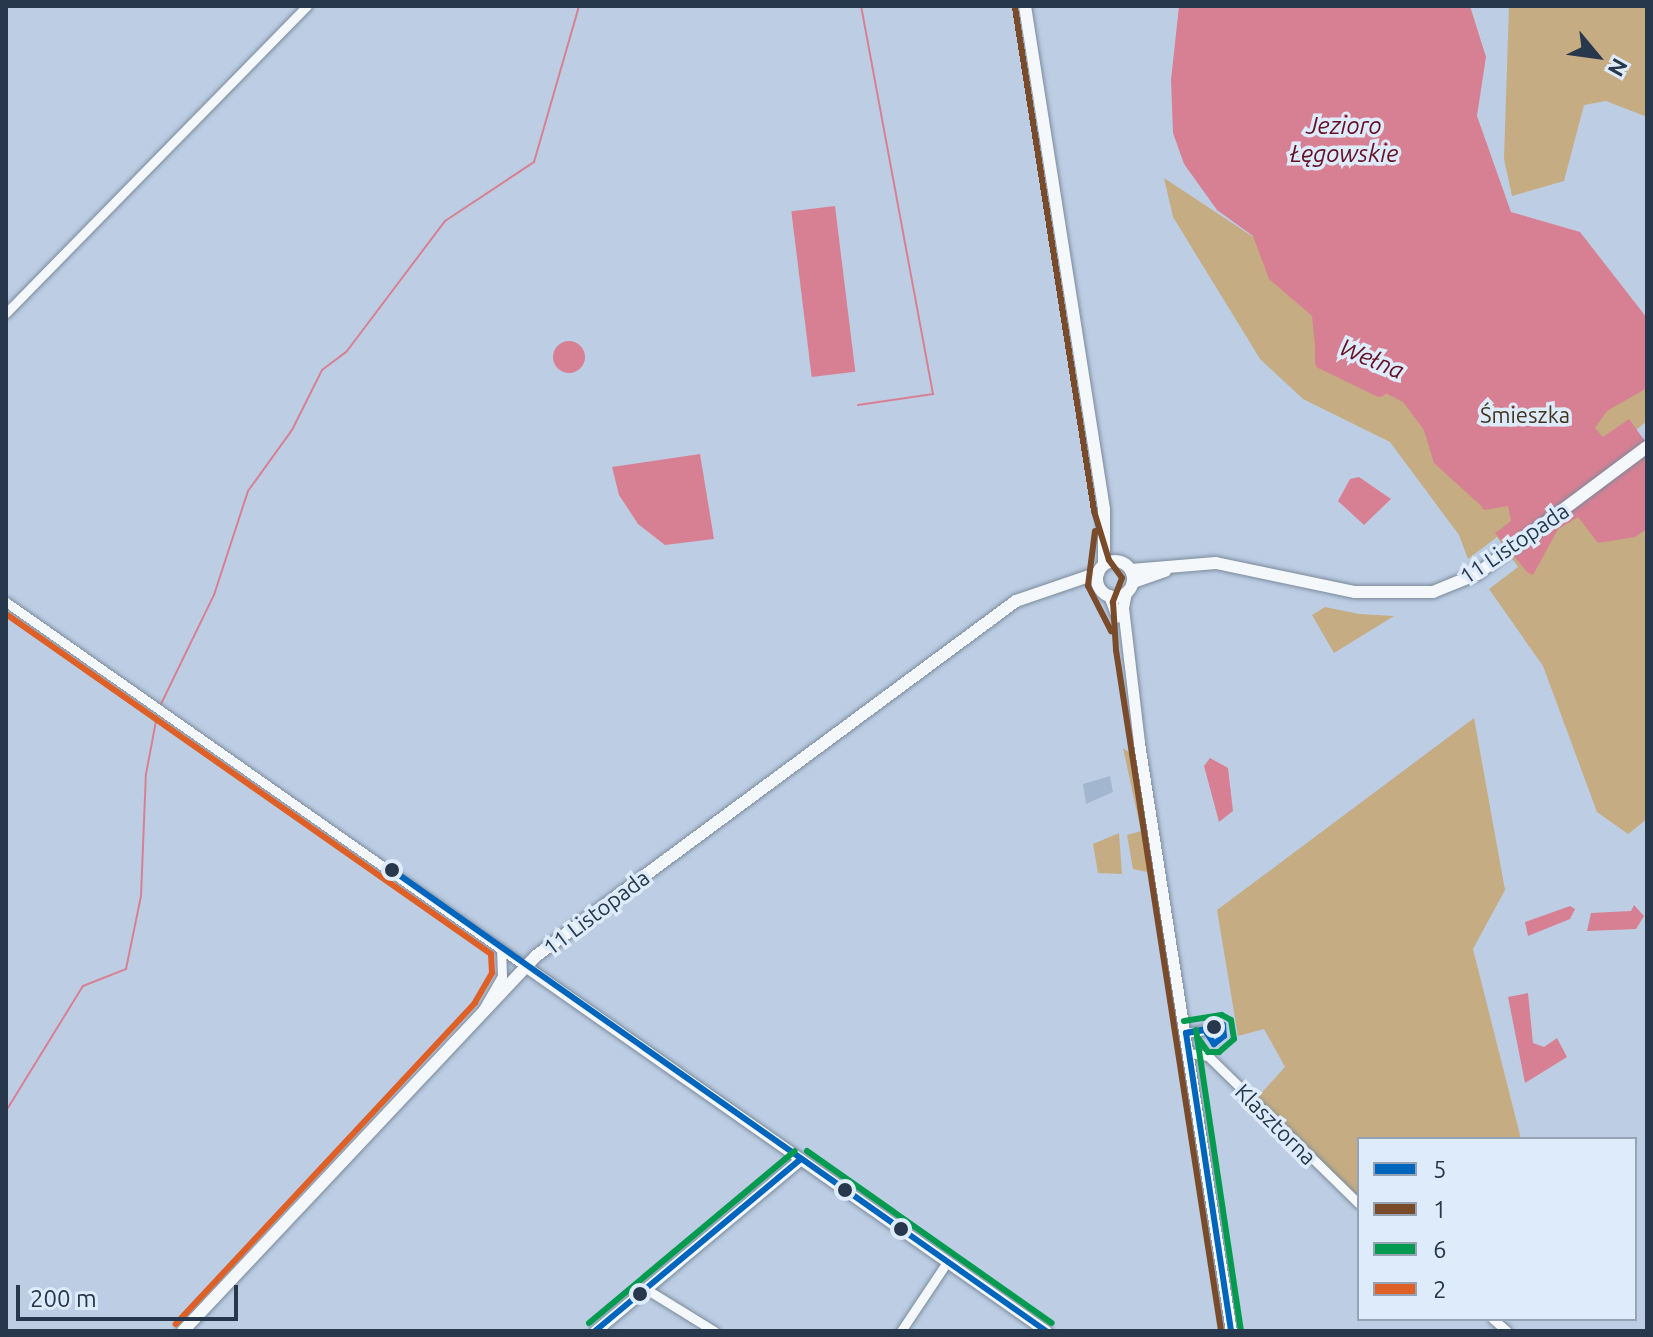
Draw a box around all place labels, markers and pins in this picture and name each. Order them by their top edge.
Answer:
unlabelled marker [384,862,400,878]
unlabelled marker [1206,1019,1222,1035]
unlabelled marker [837,1182,853,1198]
unlabelled marker [893,1221,909,1237]
unlabelled marker [632,1286,648,1302]

